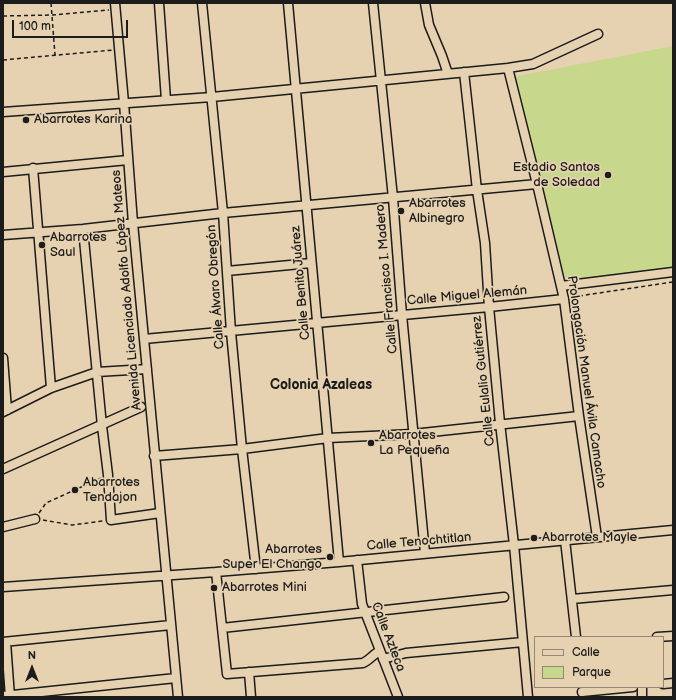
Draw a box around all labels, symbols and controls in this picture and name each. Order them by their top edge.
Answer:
scale bar [14,12,130,38]
text: 100 m [19,19,51,34]
place label: Abarrotes Karina [34,112,132,128]
marker: Abarrotes Karina [21,115,31,125]
place label: Estadio Santos de Soledad [513,160,600,191]
street label: Avenida Licenciado Adolfo López Mateos [109,169,145,411]
marker: Estadio Santos de Soledad [603,170,613,180]
place label: Abarrotes Albinegro [409,196,466,227]
street label: Calle Francisco I. Madero [373,203,401,355]
marker: Abarrotes Albinegro [396,206,406,216]
street label: Calle Álvaro Obregón [204,224,228,350]
street label: Calle Benito Juárez [288,225,314,341]
place label: Abarrotes Saul [50,230,107,261]
marker: Abarrotes Saul [37,240,47,250]
street label: Prolongación Manuel Ávila Camacho [563,275,609,489]
street label: Calle Miguel Alemán [406,283,528,309]
street label: Calle Eulalio Gutiérrez [469,315,499,447]
district label: Colonia Azaleas [270,377,372,393]
place label: Abarrotes La Pequeña [379,428,450,459]
marker: Abarrotes La Pequeña [366,438,376,448]
place label: Abarrotes Tendajon [83,475,140,506]
marker: Abarrotes Tendajon [70,485,80,495]
street label: Calle Tenochtitlan [366,530,472,554]
place label: Abarrotes Mayle [542,530,637,546]
marker: Abarrotes Mayle [529,533,539,543]
place label: Abarrotes Super El Chango [222,542,322,573]
marker: Abarrotes Super El Chango [325,552,335,562]
place label: Abarrotes Mini [222,580,307,596]
marker: Abarrotes Mini [209,583,219,593]
street label: Calle Azteca [368,600,408,674]
legend [534,636,664,688]
text: Calle [572,645,600,660]
north arrow [12,648,52,688]
text: N [28,649,36,662]
text: Parque [572,665,611,680]

